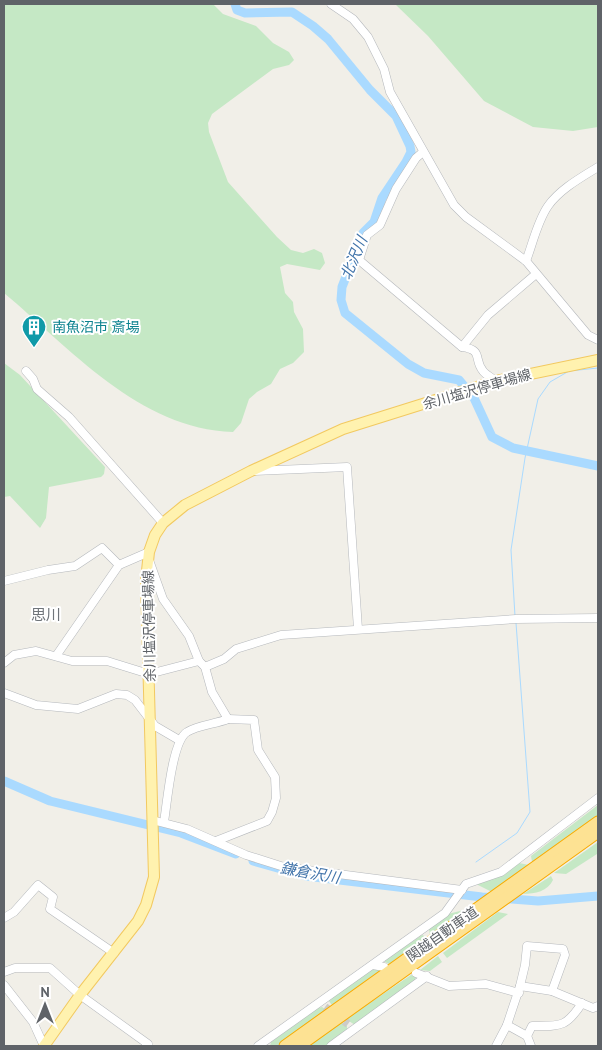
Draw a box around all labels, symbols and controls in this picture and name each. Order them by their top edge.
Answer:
water label: 北沢川 [336,232,372,282]
building icon: 南魚沼市 斎場 [21,314,47,348]
place label: 南魚沼市 斎場 [52,318,140,336]
street label: 余川塩沢停車場線 [421,365,533,413]
street label: 余川塩沢停車場線 [139,570,159,682]
district label: 思川 [31,605,61,624]
water label: 鎌倉沢川 [279,858,343,887]
street label: 関越自動車道 [402,903,482,965]
north arrow [20,980,70,1030]
text: N [40,983,50,1001]

